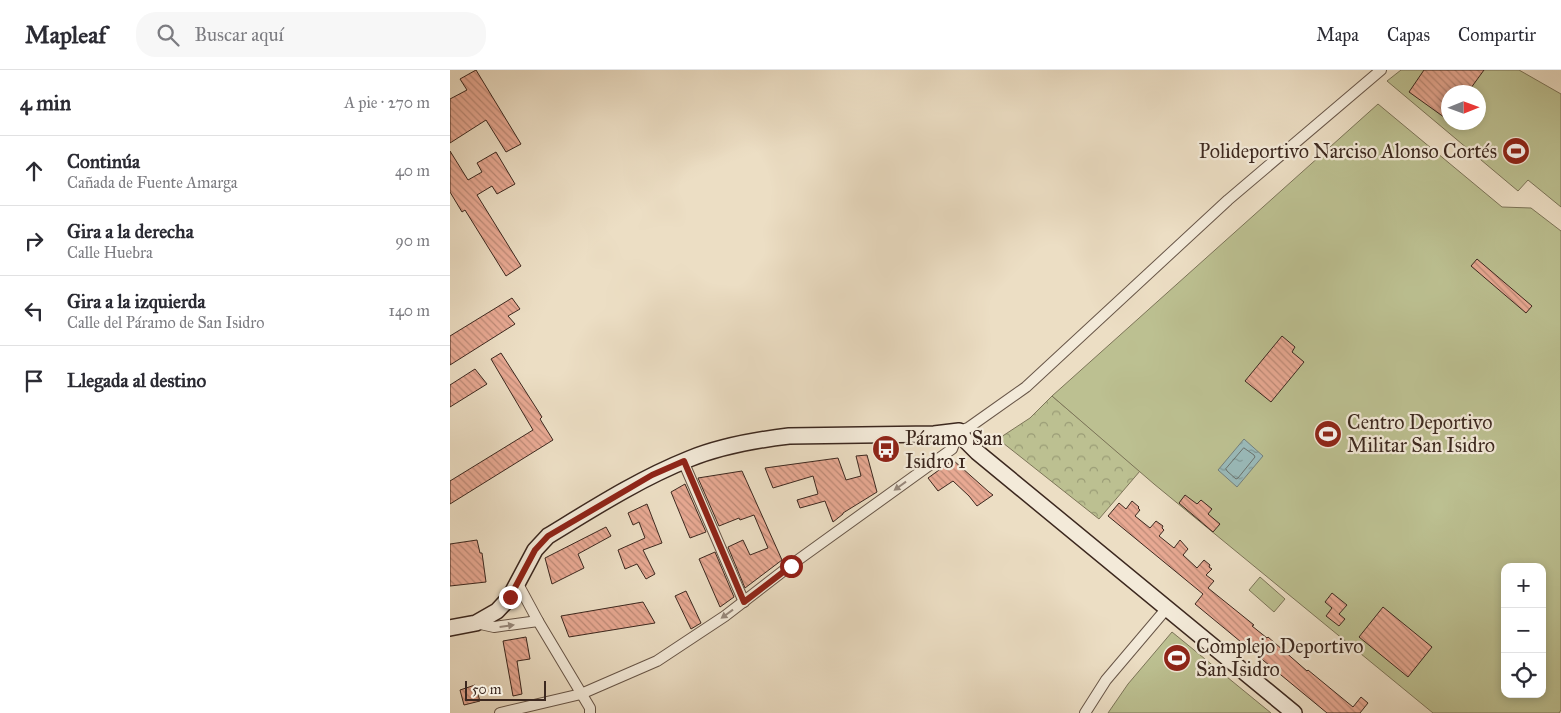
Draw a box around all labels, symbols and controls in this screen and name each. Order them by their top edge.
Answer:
search box [136,12,486,57]
text: Mapleaf [25,20,106,50]
icon: search [154,21,182,49]
text: Buscar aquí [194,23,284,46]
text: Mapa [1316,24,1359,46]
text: Capas [1387,24,1430,46]
text: Compartir [1458,24,1536,46]
north arrow [1441,85,1486,130]
text: 4 min [20,90,71,116]
text: A pie · 270 m [344,93,430,112]
sports icon: Polideportivo Narciso Alonso Cortés [1501,136,1531,166]
place label: Polideportivo Narciso Alonso Cortés [1199,139,1497,163]
text: Continúa [67,150,140,173]
icon: ahead [20,157,48,185]
text: 40 m [395,161,430,180]
text: Cañada de Fuente Amarga [67,173,237,192]
text: Gira a la derecha [67,220,194,243]
icon: right [20,227,48,255]
text: 90 m [395,231,430,250]
text: Calle Huebra [67,243,153,262]
text: Gira a la izquierda [67,290,206,313]
icon: left [20,297,48,325]
text: 140 m [389,301,430,320]
text: Calle del Páramo de San Isidro [67,313,264,332]
icon: arrive [20,367,48,395]
text: Llegada al destino [67,369,206,392]
place label: Centro Deportivo Militar San Isidro [1347,410,1495,457]
sports icon: Centro Deportivo Militar San Isidro [1313,419,1343,449]
place label: Páramo San Isidro 1 [905,426,1003,473]
bus stop icon: Páramo San Isidro 1 [871,434,901,464]
one-way arrow [893,481,907,491]
route start [780,555,803,578]
map controls [1501,563,1546,698]
button: + [1501,563,1546,608]
route end [499,586,522,609]
button: − [1501,608,1546,653]
one-way arrow [720,609,734,619]
one-way arrow [499,621,515,629]
place label: Complejo Deportivo San Isidro [1196,634,1363,681]
sports icon: Complejo Deportivo San Isidro [1162,643,1192,673]
button: locate [1501,653,1546,698]
scale bar [465,678,546,701]
text: 50 m [472,681,501,698]

